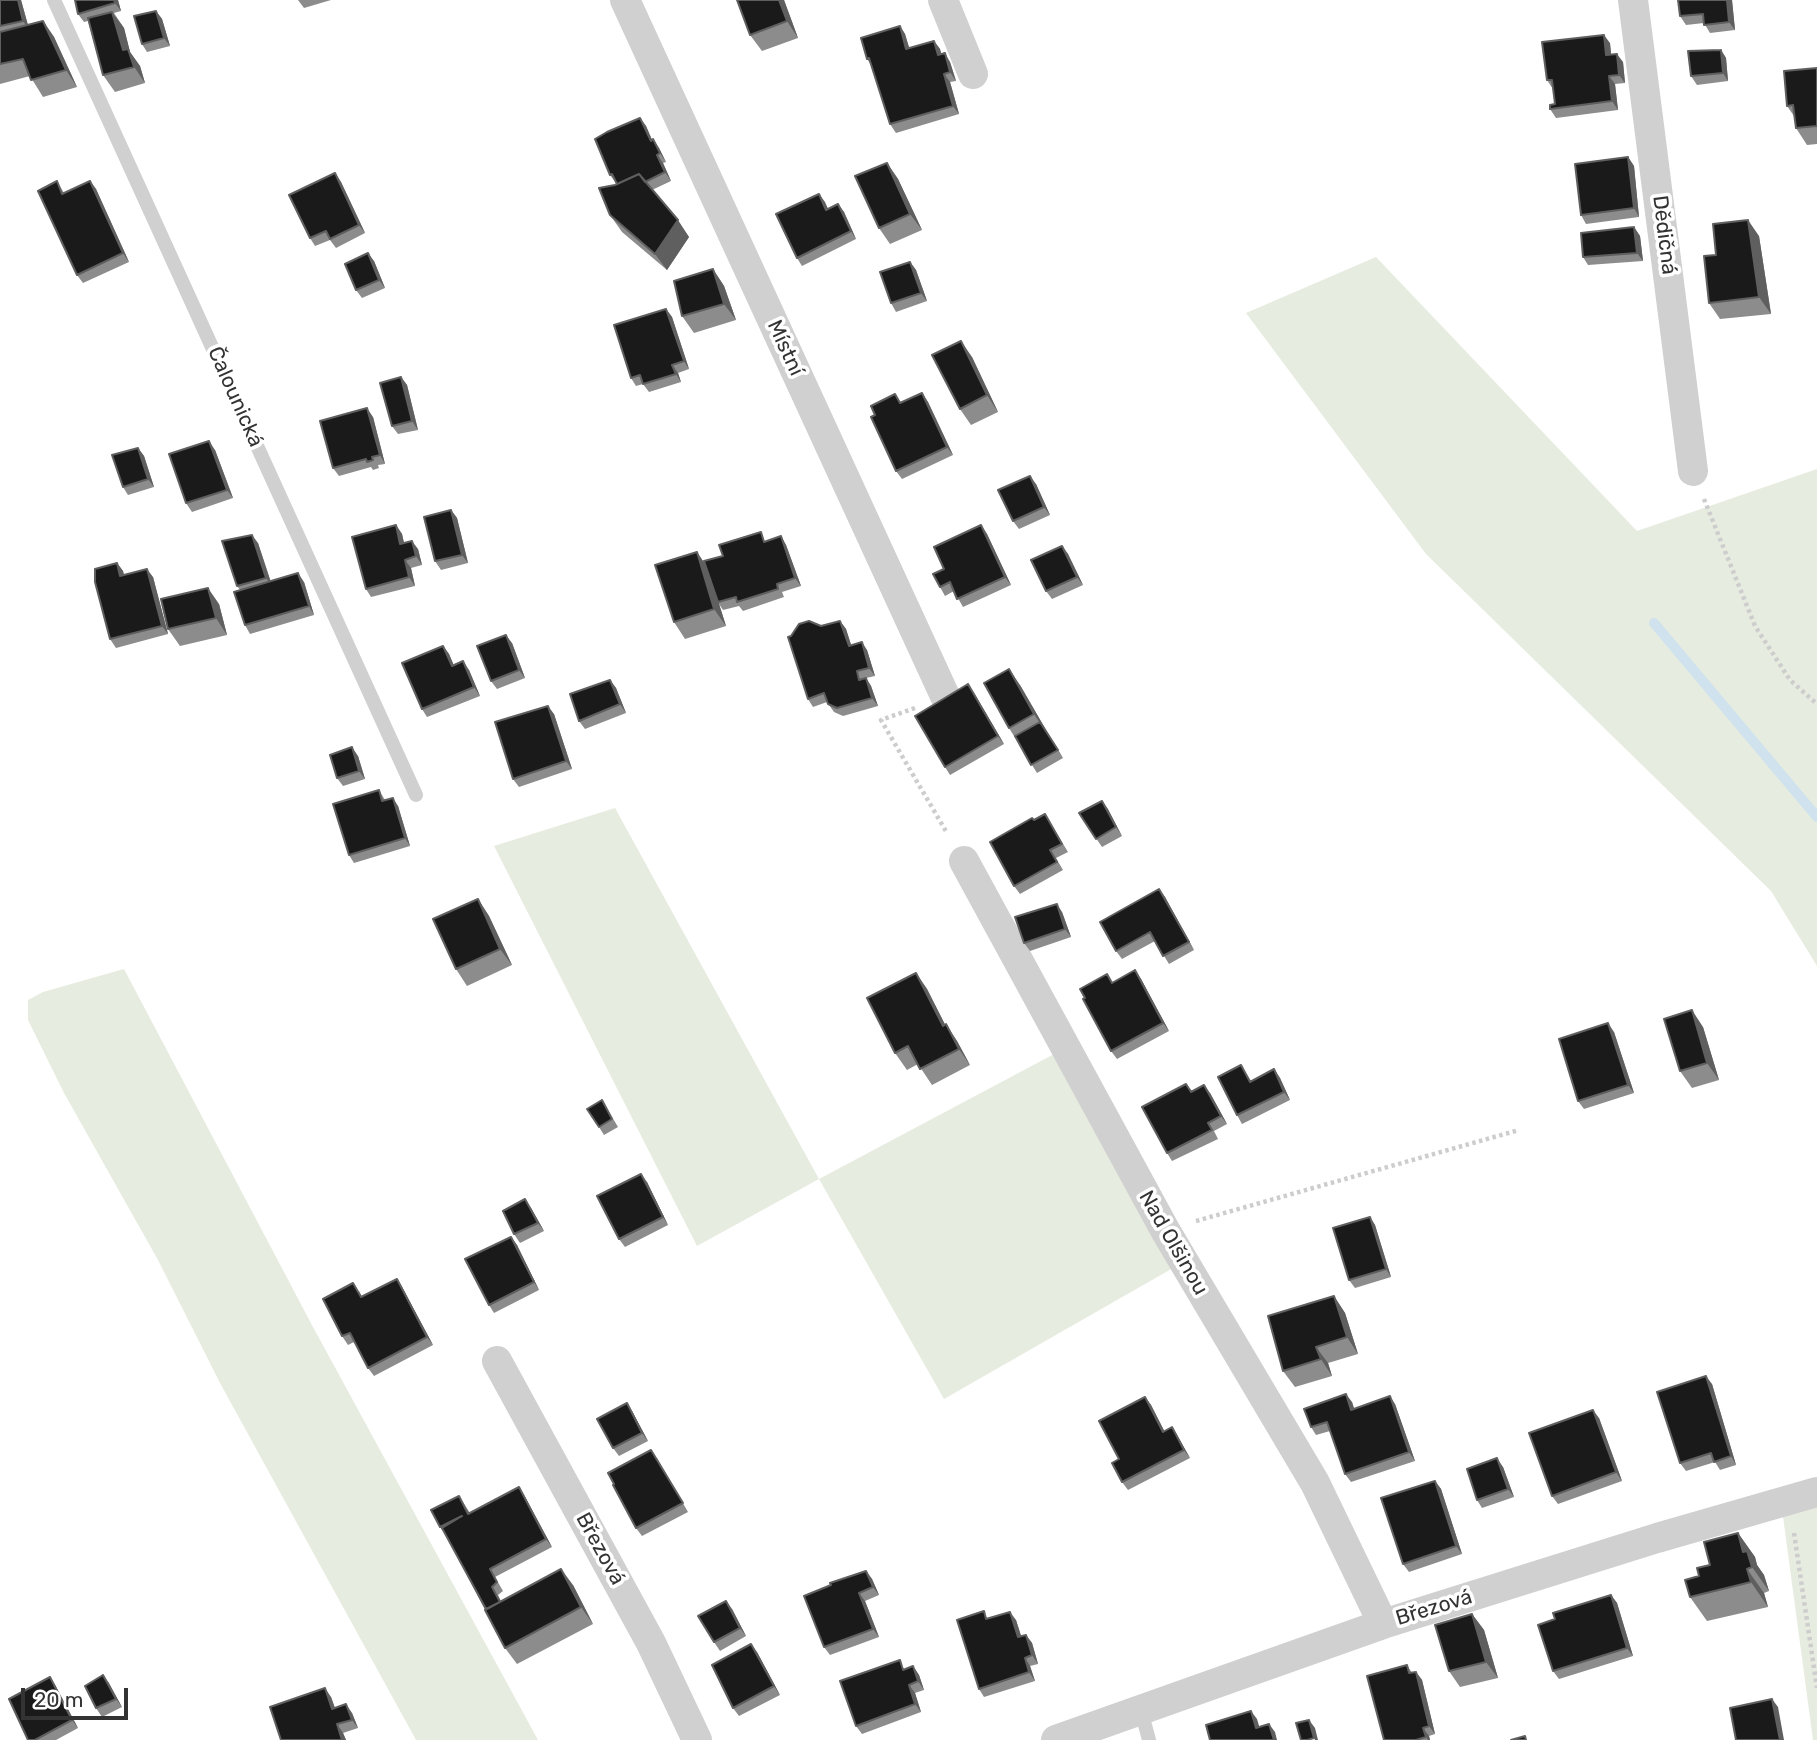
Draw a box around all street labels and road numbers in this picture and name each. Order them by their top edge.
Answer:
street label: Dědičná [1647,194,1681,276]
street label: Místní [761,316,809,380]
street label: Čalounická [202,343,268,451]
street label: Nad Olšinou [1133,1186,1213,1300]
street label: Březová [570,1509,630,1589]
street label: Březová [1393,1584,1475,1632]

